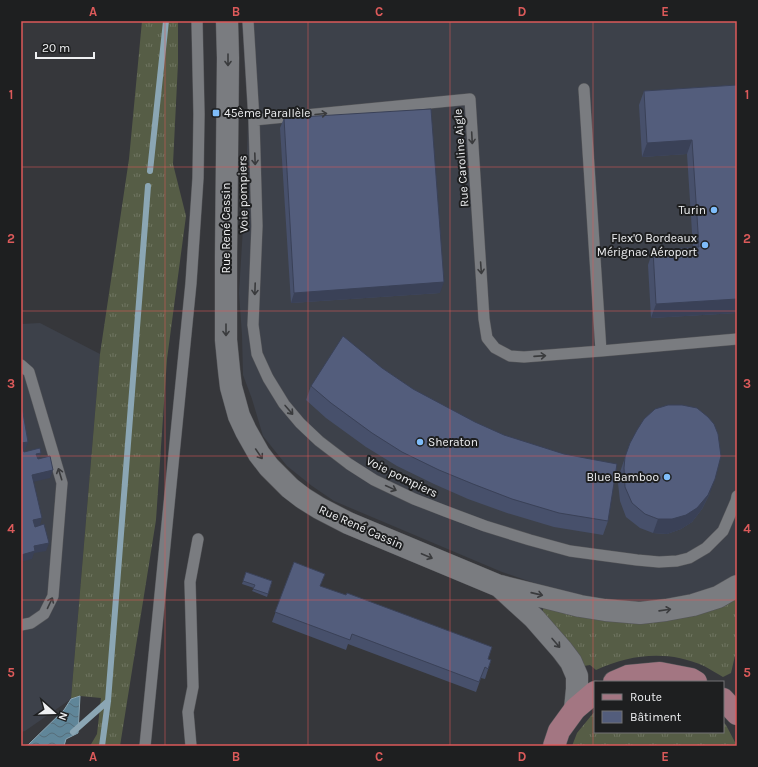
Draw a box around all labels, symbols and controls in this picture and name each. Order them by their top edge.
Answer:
text: A [89,4,97,19]
text: B [232,4,240,19]
text: C [375,4,383,19]
text: D [518,4,527,19]
text: E [661,4,669,19]
scale bar [36,34,94,60]
text: 20 m [42,41,70,55]
one-way arrow [224,53,232,66]
text: 1 [9,87,13,102]
text: 1 [745,87,749,102]
place label: 45ème Parallèle [224,106,310,120]
marker: 45ème Parallèle [211,108,221,118]
street label: Rue Caroline Aigle [451,108,471,208]
one-way arrow [314,110,327,117]
one-way arrow [469,131,476,144]
one-way arrow [251,152,259,165]
street label: Voie pompiers [235,155,251,233]
street label: Rue René Cassin [219,183,233,273]
place label: Turin [678,203,706,217]
marker: Turin [709,205,719,215]
text: 2 [7,231,15,246]
place label: Flex'O Bordeaux Mérignac Aéroport [597,231,697,259]
text: 2 [743,231,751,246]
marker: Flex'O Bordeaux Mérignac Aéroport [700,240,710,250]
one-way arrow [477,261,484,274]
one-way arrow [251,282,259,295]
one-way arrow [222,323,230,336]
one-way arrow [533,352,546,359]
text: 3 [7,376,15,391]
text: 3 [743,376,751,391]
one-way arrow [284,404,293,414]
place label: Sheraton [428,435,478,449]
marker: Sheraton [415,437,425,447]
one-way arrow [255,448,263,459]
street label: Voie pompiers [364,454,440,500]
one-way arrow [56,468,63,481]
place label: Blue Bamboo [586,470,659,484]
marker: Blue Bamboo [662,472,672,482]
one-way arrow [385,485,397,492]
street label: Rue René Cassin [317,502,405,552]
text: 4 [7,521,15,536]
text: 4 [743,521,751,536]
one-way arrow [421,552,433,560]
one-way arrow [530,591,543,599]
one-way arrow [46,597,54,609]
one-way arrow [658,606,671,614]
one-way arrow [551,638,560,648]
text: 5 [7,665,15,680]
text: 5 [743,665,751,680]
legend [594,681,724,733]
text: Route [630,690,662,704]
north arrow [34,693,74,733]
text: N [55,710,70,722]
text: Bâtiment [630,710,682,724]
text: A [89,749,97,764]
text: B [232,749,240,764]
text: C [375,749,383,764]
text: D [518,749,527,764]
text: E [661,749,669,764]

